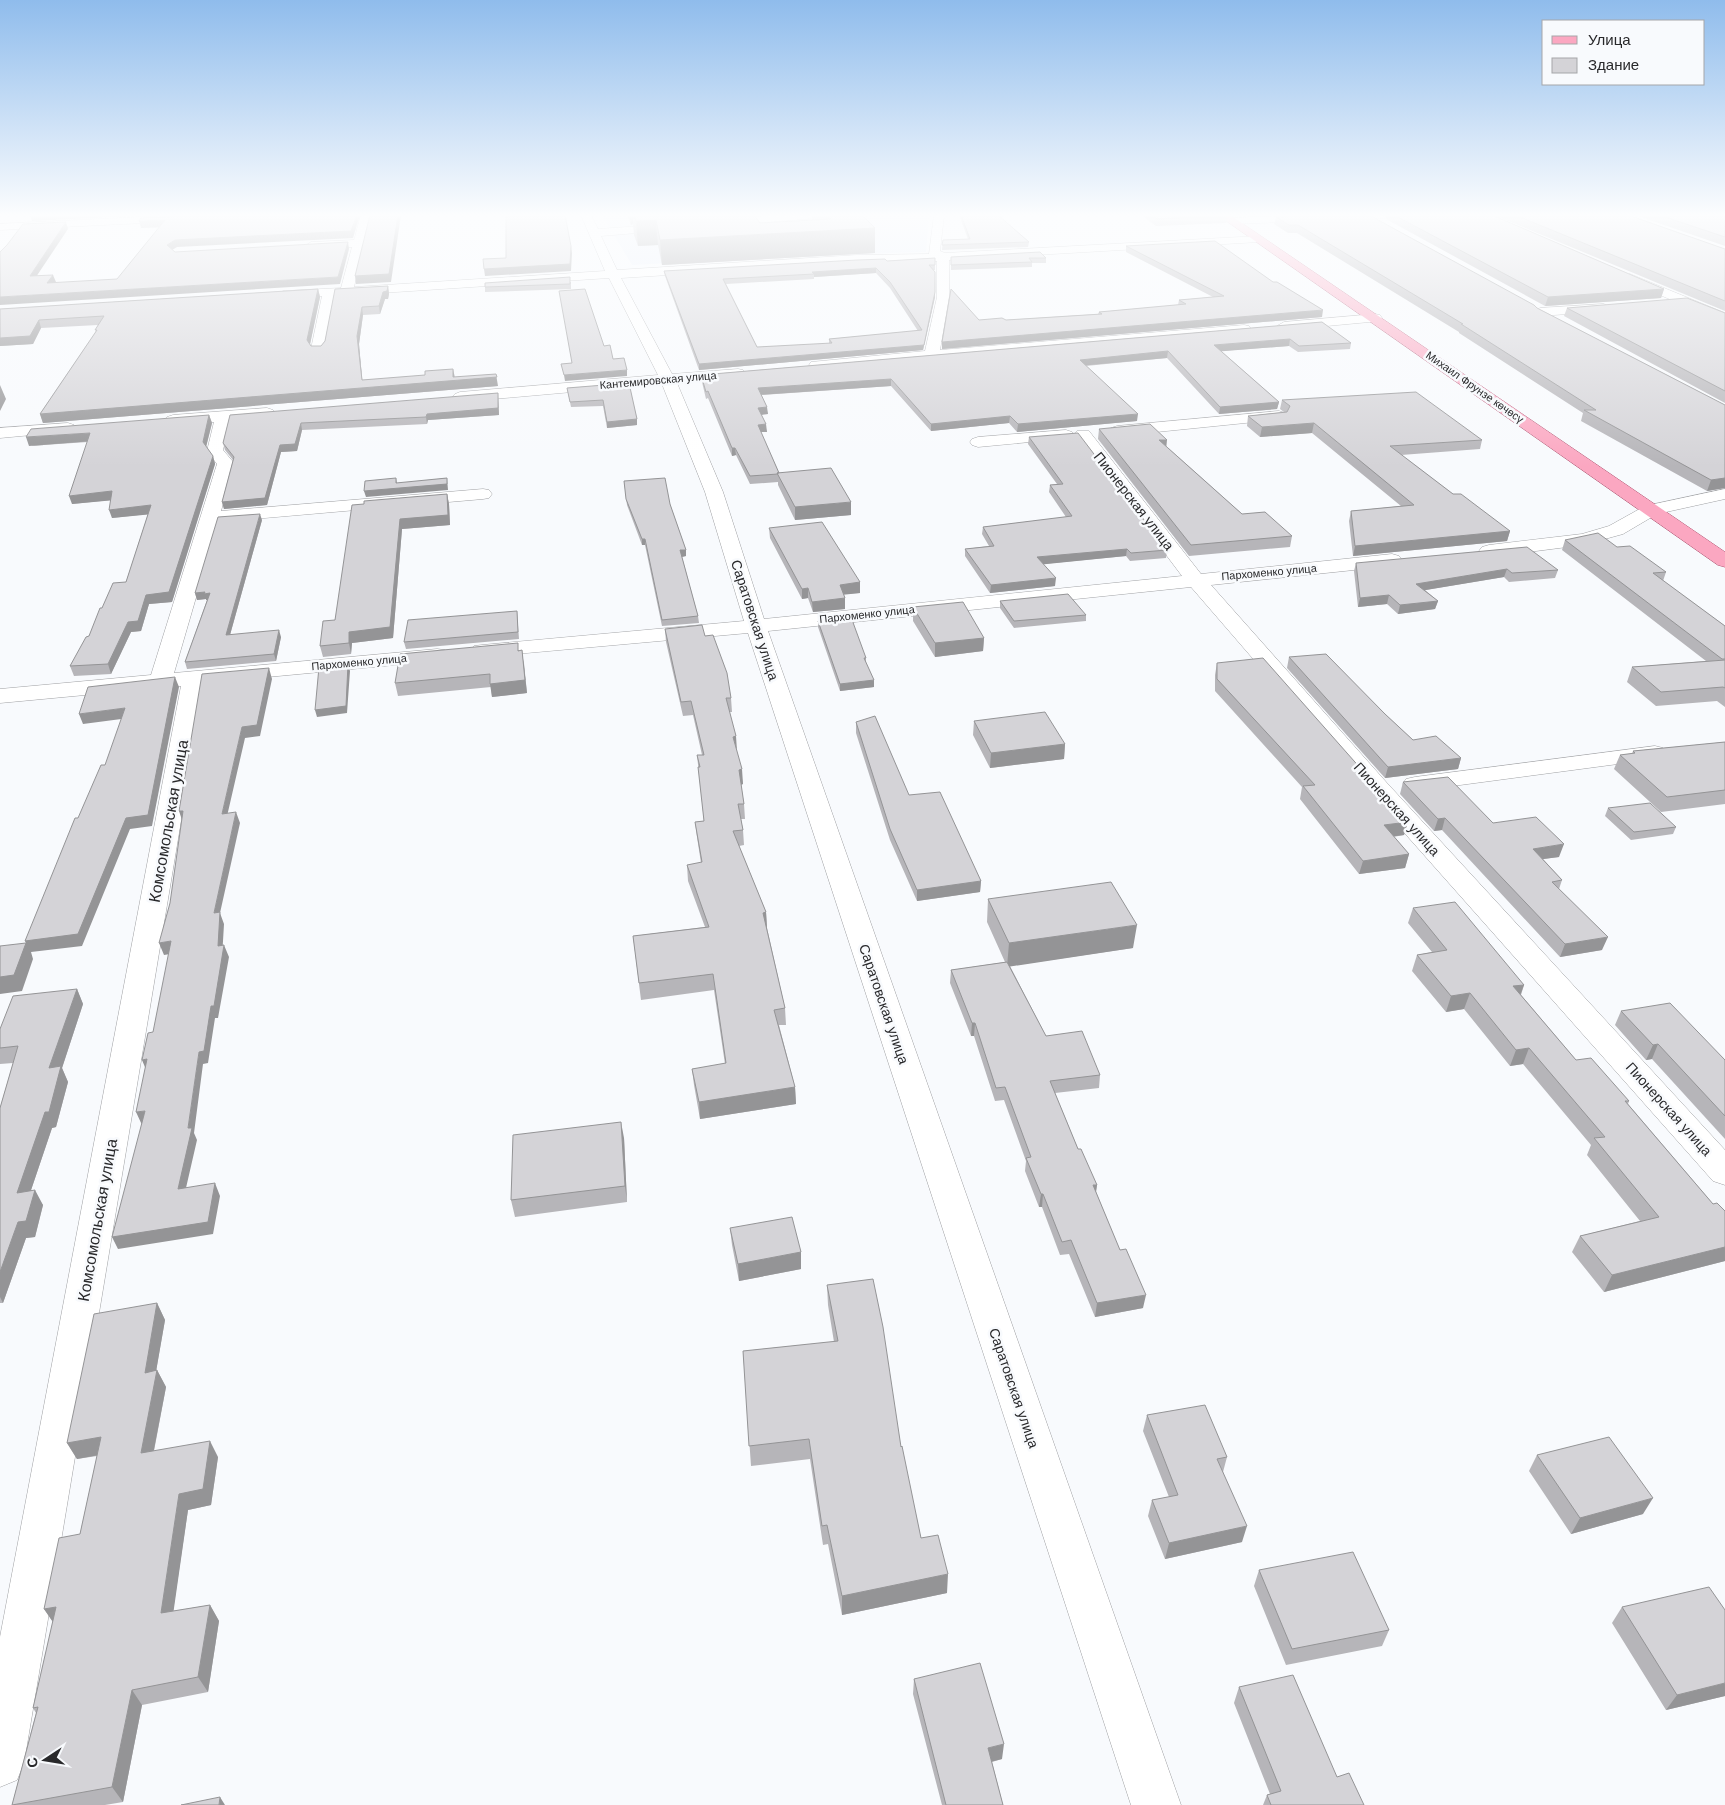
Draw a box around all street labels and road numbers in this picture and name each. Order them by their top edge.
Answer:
street label: Михаил Фрунзе көчөсү [1424,349,1526,426]
street label: Кантемировская улица [599,369,718,391]
street label: Пионерская улица [1091,449,1177,553]
street label: Саратовская улица [728,558,782,682]
street label: Пархоменко улица [1221,562,1318,582]
street label: Пархоменко улица [819,603,916,625]
street label: Пархоменко улица [311,652,408,672]
street label: Комсомольская улица [146,738,191,904]
street label: Пионерская улица [1351,759,1443,859]
street label: Саратовская улица [856,942,912,1066]
street label: Пионерская улица [1623,1059,1715,1159]
street label: Комсомольская улица [75,1137,120,1303]
street label: Саратовская улица [986,1326,1042,1450]

